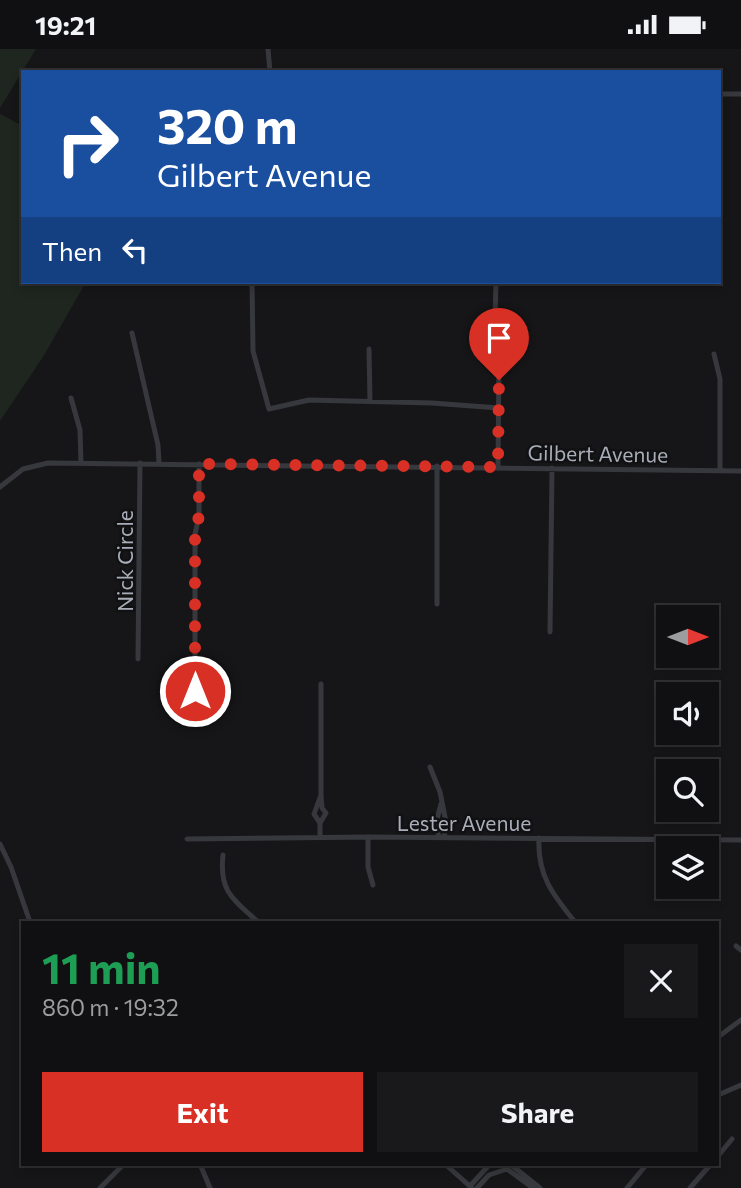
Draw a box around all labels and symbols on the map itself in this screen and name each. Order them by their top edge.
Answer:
pin [469,308,529,380]
street label: Gilbert Avenue [527,439,669,467]
street label: Nick Circle [112,510,137,612]
north arrow [656,605,719,669]
position arrow [158,654,232,728]
street label: Lester Avenue [397,810,531,835]

